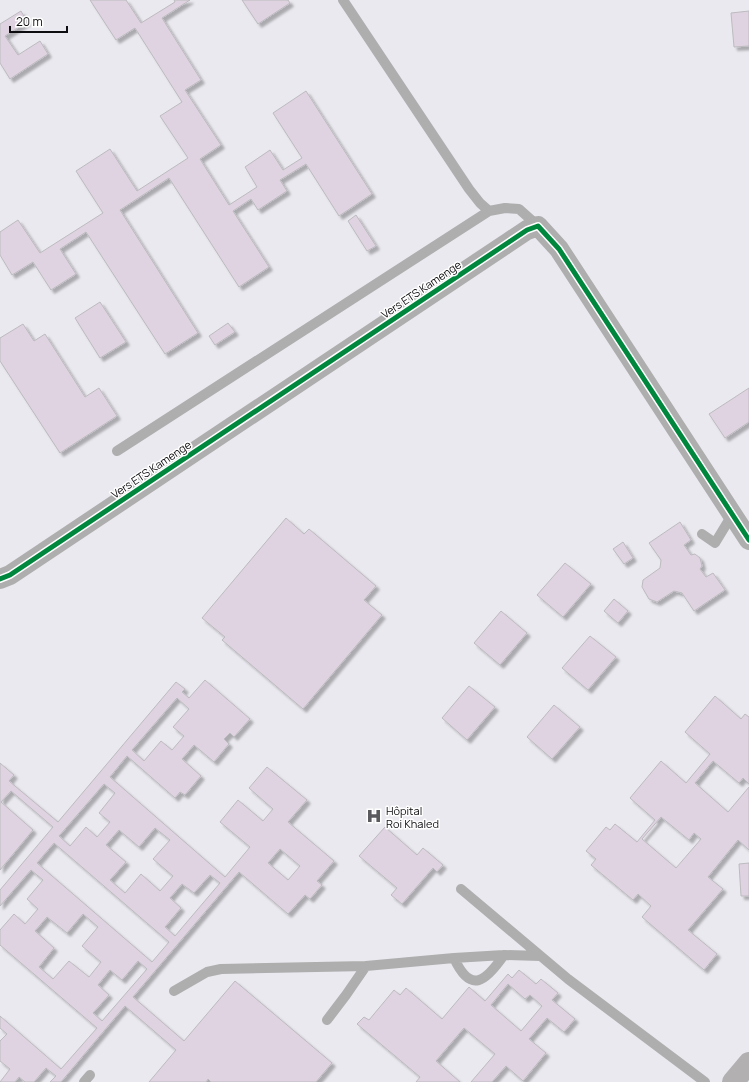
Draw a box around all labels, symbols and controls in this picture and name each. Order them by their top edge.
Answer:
scale bar [10,8,67,34]
text: 20 m [16,13,43,30]
street label: Vers ETS Kamenge [378,256,464,321]
street label: Vers ETS Kamenge [108,436,194,501]
place label: Hôpital Roi Khaled [386,803,439,831]
hospital icon: Hôpital Roi Khaled [365,807,383,825]

